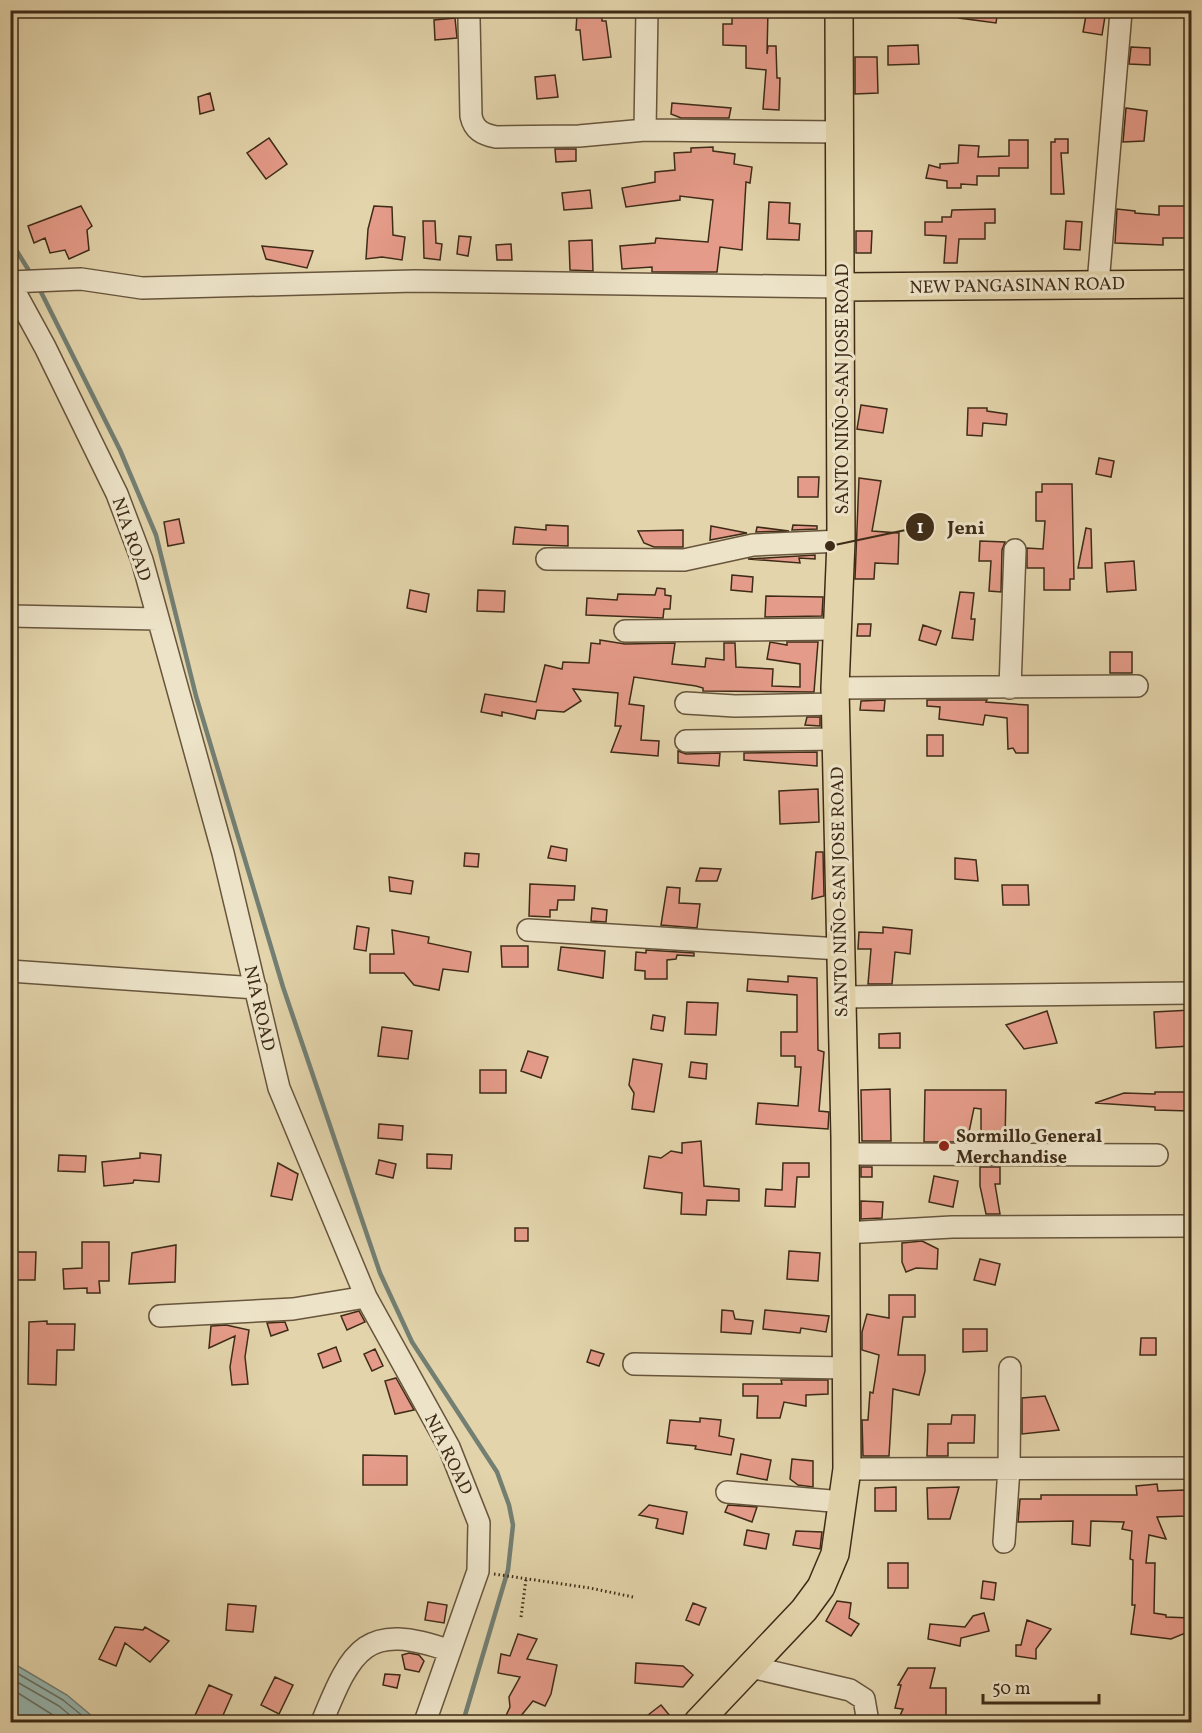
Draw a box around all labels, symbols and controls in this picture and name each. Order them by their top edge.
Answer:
street label: SANTO NIÑO-SAN JOSE ROAD [831,264,856,514]
street label: NEW PANGASINAN ROAD [909,272,1125,301]
street label: NIA ROAD [105,494,157,585]
callout: Jeni [905,508,997,546]
text: Jeni [946,515,985,543]
text: 1 [916,516,924,541]
street label: SANTO NIÑO-SAN JOSE ROAD [826,766,855,1018]
street label: NIA ROAD [237,963,280,1053]
place label: Sormillo General Merchandise [956,1125,1102,1171]
marker: Sormillo General Merchandise [937,1139,951,1153]
street label: NIA ROAD [417,1410,478,1499]
scale bar [983,1667,1098,1705]
text: 50 m [992,1677,1031,1702]

